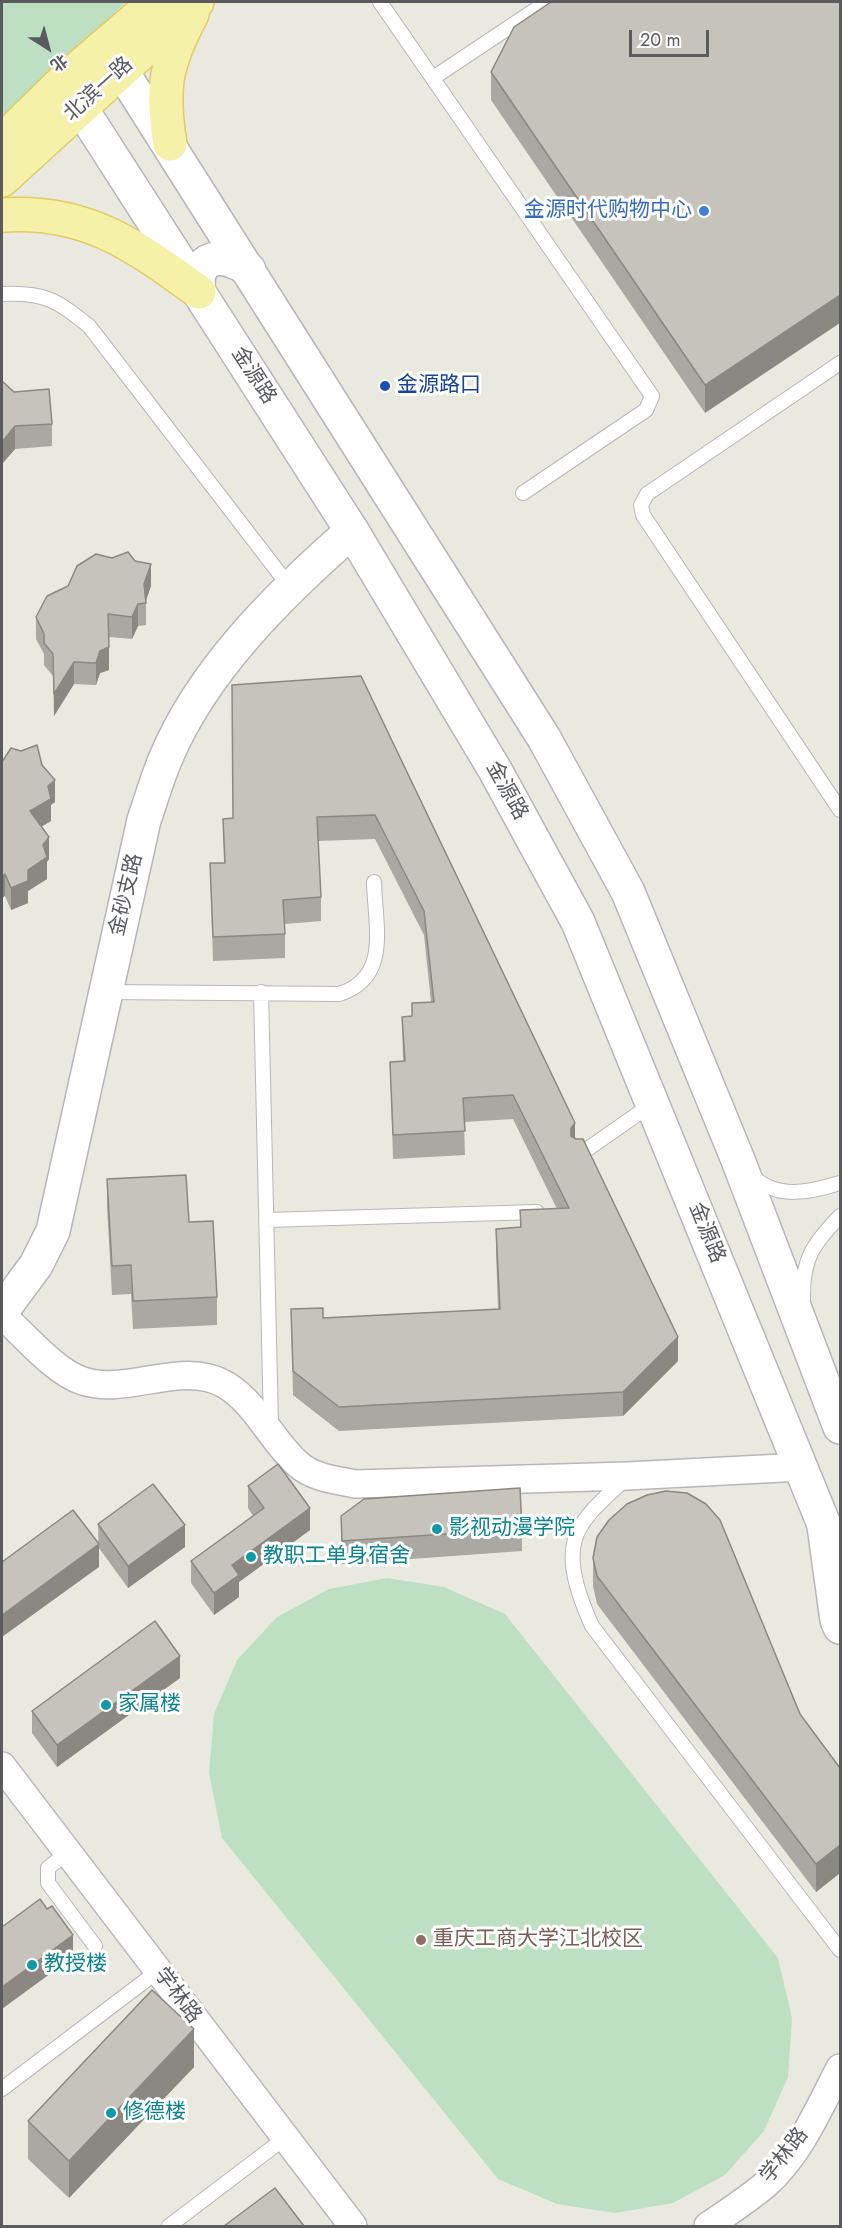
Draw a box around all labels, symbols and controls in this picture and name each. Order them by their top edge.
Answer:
north arrow [18,18,78,78]
scale bar [632,18,712,56]
text: 20 m [640,27,680,53]
street label: 北滨一路 [59,53,139,127]
place label: 金源时代购物中心 [524,198,692,224]
marker: 金源时代购物中心 [697,204,711,218]
street label: 金源路 [225,343,281,409]
place label: 金源路口 [397,373,481,399]
marker: 金源路口 [378,379,392,393]
street label: 金源路 [480,757,532,825]
street label: 金砂支路 [105,851,149,939]
street label: 金源路 [683,1199,729,1267]
place label: 影视动漫学院 [449,1516,575,1542]
marker: 影视动漫学院 [430,1522,444,1536]
place label: 教职工单身宿舍 [263,1544,410,1570]
marker: 教职工单身宿舍 [244,1550,258,1564]
place label: 家属楼 [118,1692,181,1718]
marker: 家属楼 [99,1698,113,1712]
place label: 重庆工商大学江北校区 [433,1927,643,1953]
marker: 重庆工商大学江北校区 [414,1933,428,1947]
place label: 教授楼 [44,1952,107,1978]
marker: 教授楼 [25,1958,39,1972]
street label: 学林路 [148,1963,206,2029]
place label: 修德楼 [123,2100,186,2126]
marker: 修德楼 [104,2106,118,2120]
street label: 学林路 [756,2123,814,2189]

